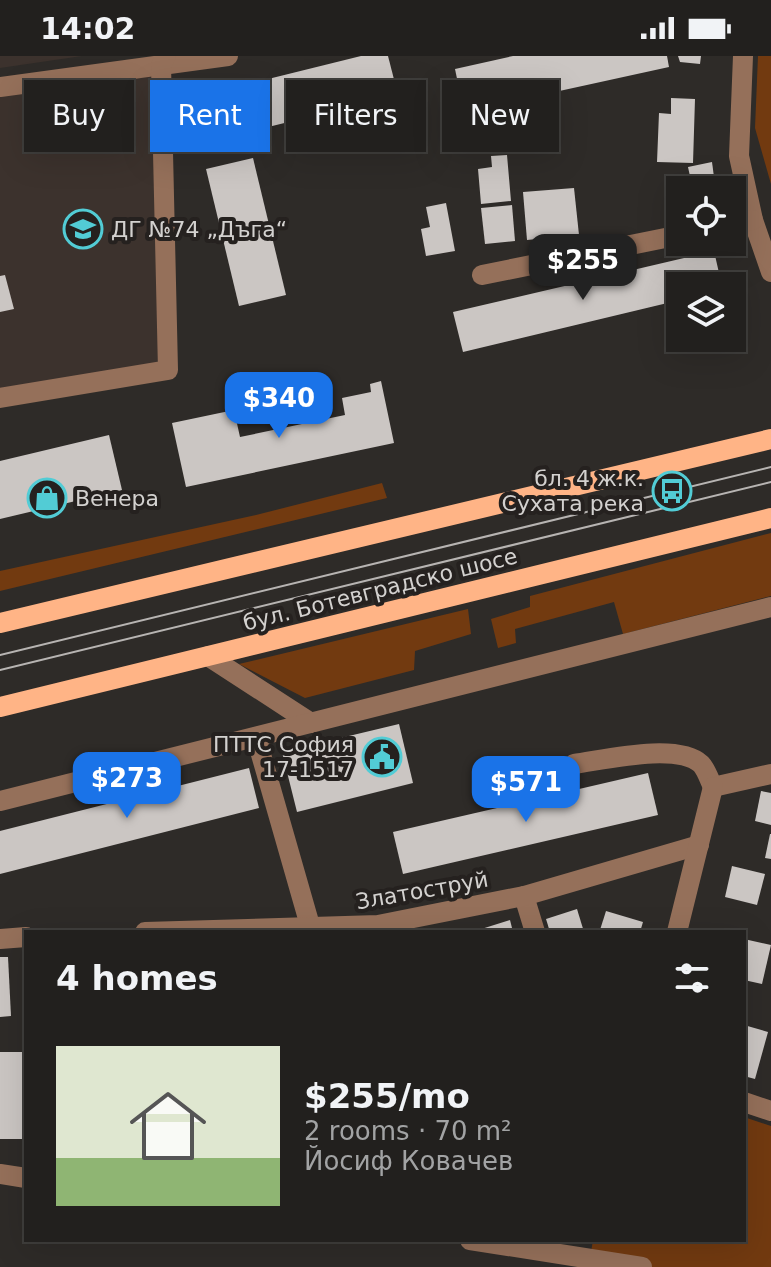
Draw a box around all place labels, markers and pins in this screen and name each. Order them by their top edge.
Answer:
school or university icon: ДГ №74 „Дъга“ [62,208,104,250]
place label: ДГ №74 „Дъга“ [111,217,287,242]
pin: $255 [536,234,630,302]
pin: $340 [232,372,326,440]
place label: бл. 4 ж.к. Сухата река [502,466,644,516]
bus stop icon: бл. 4 ж.к. Сухата река [651,470,693,512]
shop icon: Венера [26,477,68,519]
place label: Венера [75,486,159,511]
place label: ПТТС София 17-1517 [213,732,354,782]
public building icon: ПТТС София 17-1517 [361,736,403,778]
pin: $273 [80,752,174,820]
pin: $571 [479,756,573,824]

